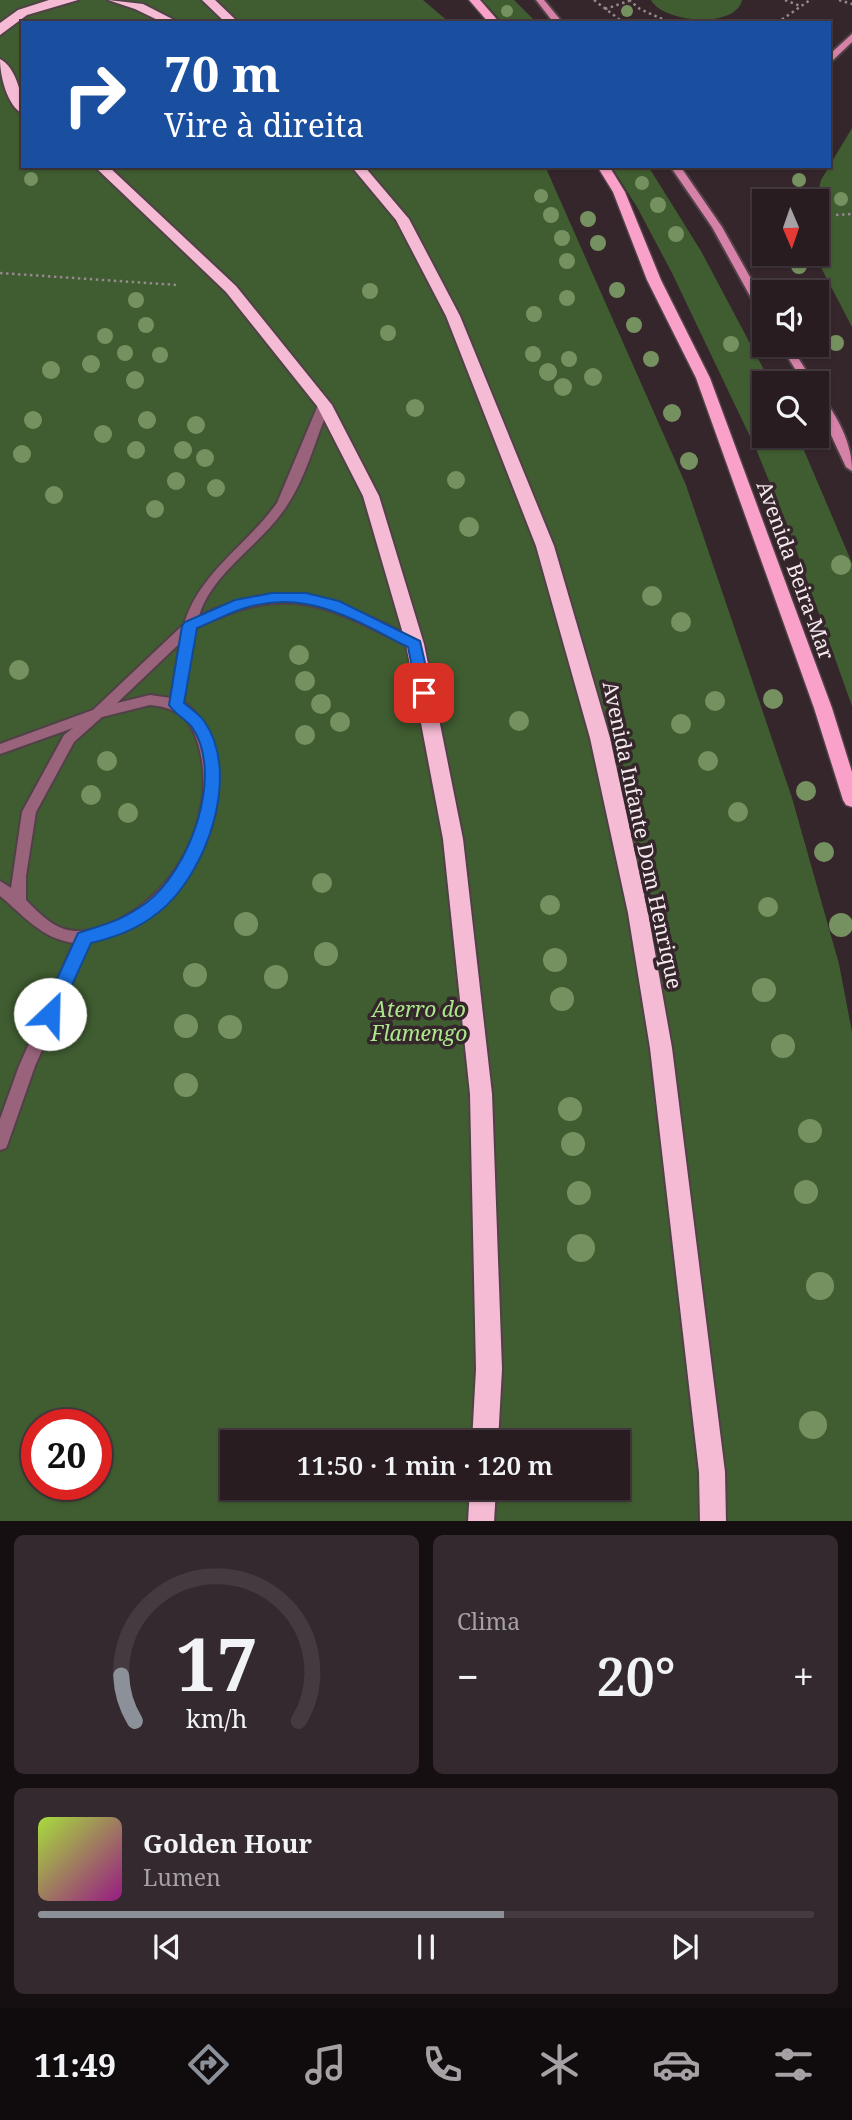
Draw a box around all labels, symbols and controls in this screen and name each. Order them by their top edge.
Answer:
text: 70 m [164,40,280,106]
icon: right [49,49,140,140]
text: Vire à direita [164,103,364,146]
north arrow [752,189,830,266]
map controls [752,189,829,448]
button: sound [752,280,829,357]
button: search [752,371,829,448]
street label: Avenida Beira-Mar [751,477,841,663]
pin [394,663,454,723]
icon: arrive [405,674,443,712]
street label: Avenida Infante Dom Henrique [597,678,689,992]
position arrow [13.0,977,87.0,1051]
park label: Aterro do Flamengo [370,995,467,1047]
speed limit sign: 20 [21,1409,112,1500]
text: 11:50 · 1 min · 120 m [297,1447,553,1483]
text: Clima [457,1605,520,1637]
text: 17 [175,1613,258,1712]
text: 20° [596,1640,676,1711]
text: − [457,1650,479,1702]
text: + [793,1650,814,1702]
text: km/h [186,1700,247,1734]
text: Golden Hour [143,1825,312,1861]
text: Lumen [143,1861,221,1893]
icon: previous [148,1928,186,1966]
icon: pause [407,1928,445,1966]
icon: next [666,1928,704,1966]
icon: directions [184,2040,233,2089]
icon: music [301,2040,350,2089]
icon: phone [418,2040,467,2089]
icon: climate [535,2040,584,2089]
icon: car [652,2040,701,2089]
icon: filters [769,2040,818,2089]
text: 11:49 [34,2043,116,2086]

